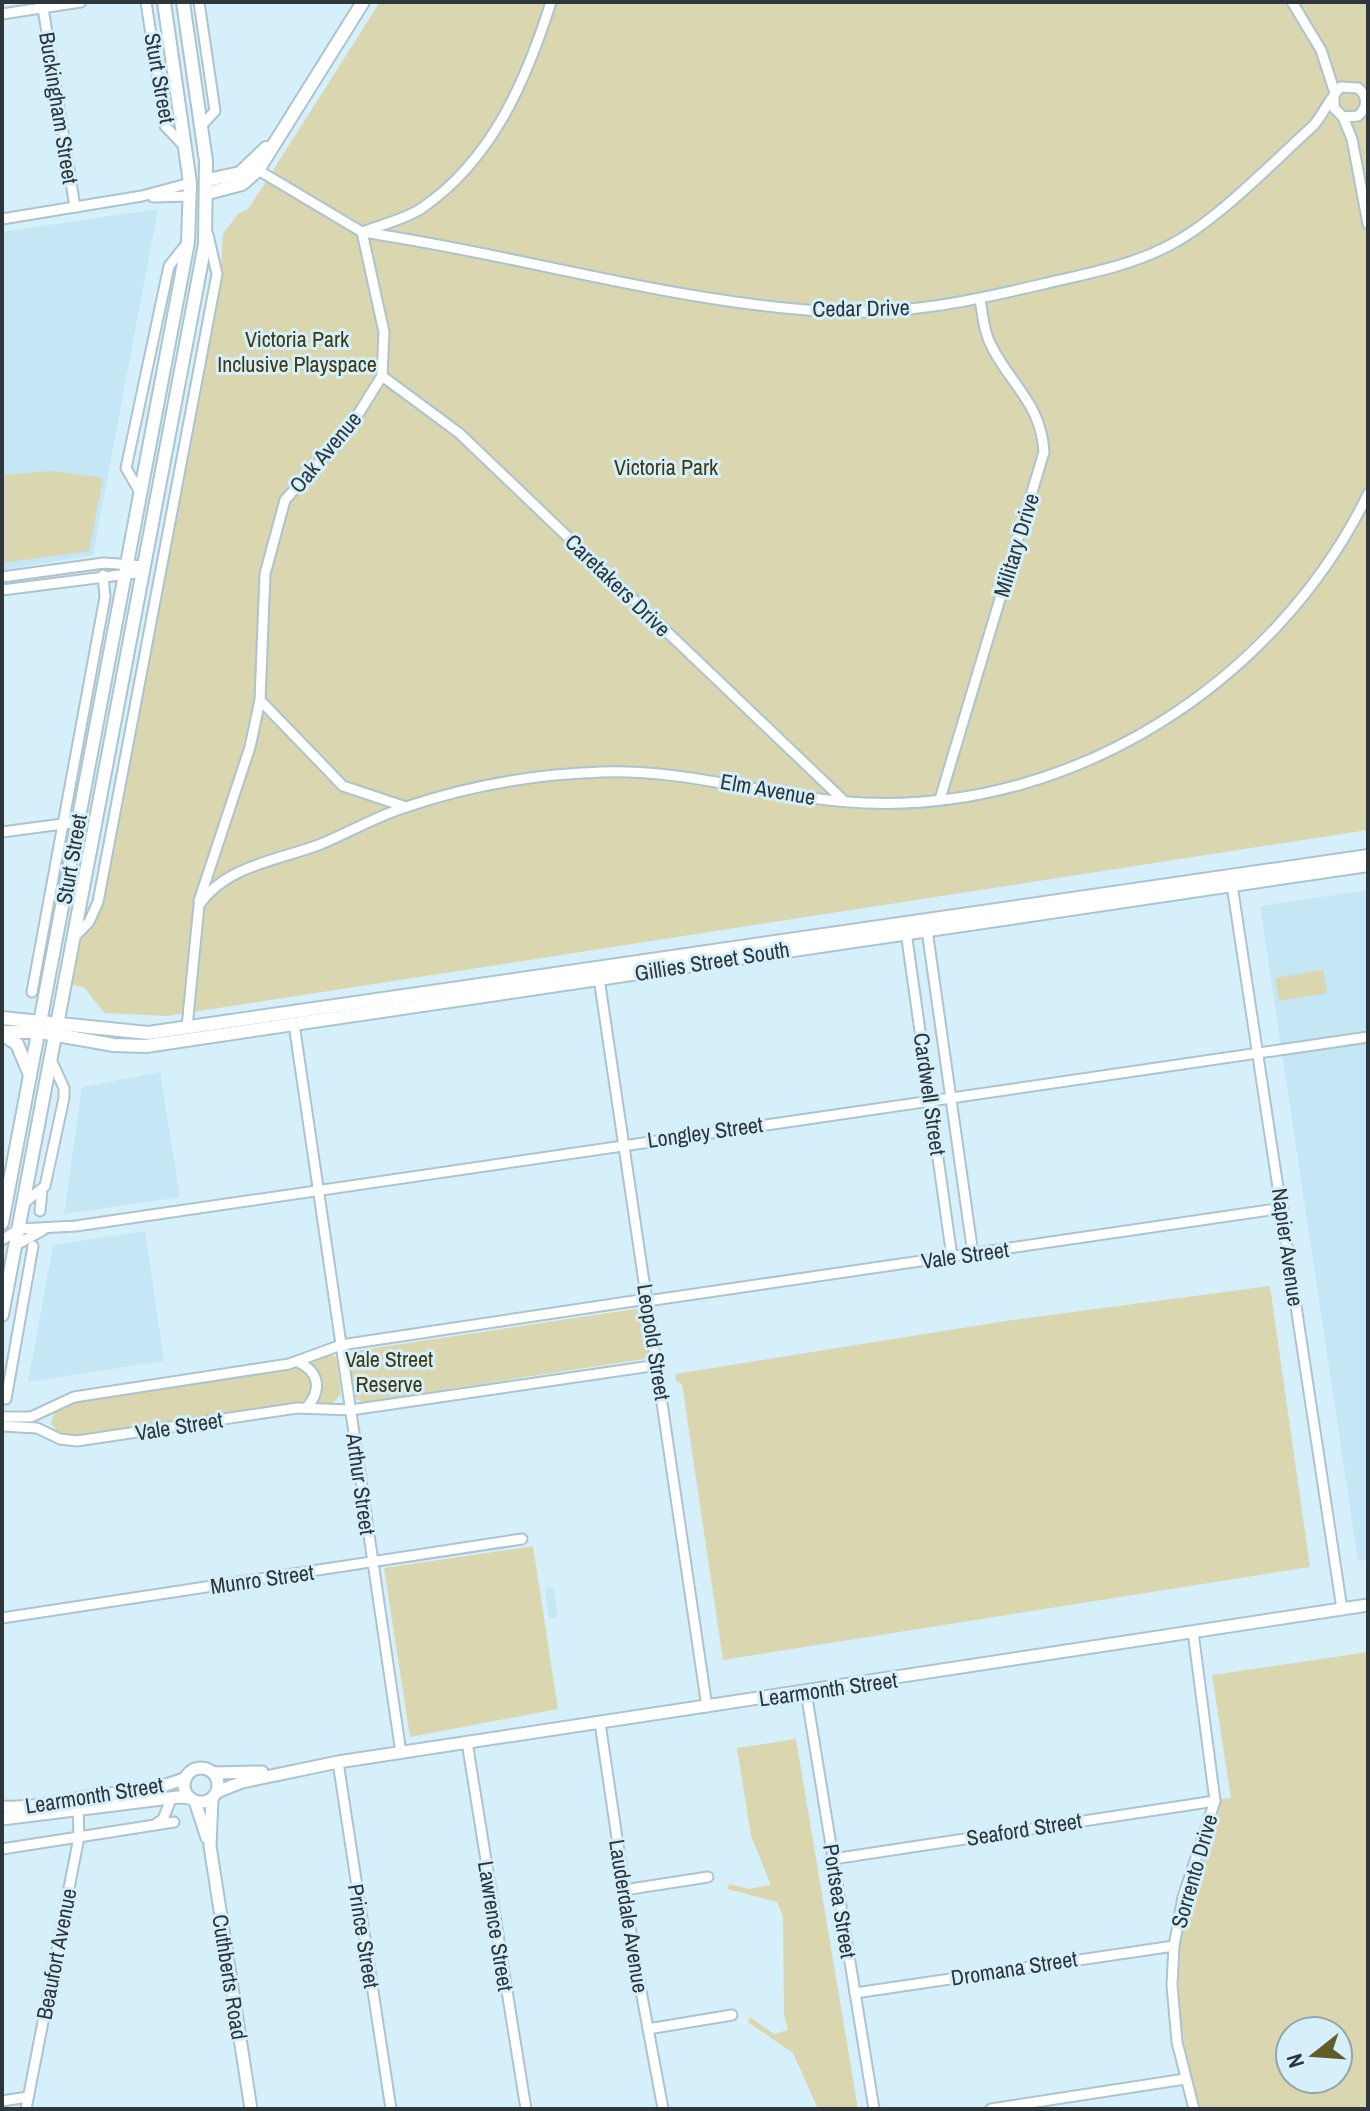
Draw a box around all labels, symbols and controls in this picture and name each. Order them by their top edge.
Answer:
street label: Buckingham Street [32,30,86,186]
street label: Sturt Street [137,30,183,126]
street label: Cedar Drive [812,292,910,324]
park label: Victoria Park Inclusive Playspace [217,324,377,379]
street label: Oak Avenue [282,405,368,499]
park label: Victoria Park [614,452,719,482]
street label: Military Drive [986,489,1046,601]
street label: Caretakers Drive [559,527,677,643]
street label: Elm Avenue [718,766,818,812]
street label: Sturt Street [48,811,94,907]
street label: Gillies Street South [632,934,792,988]
street label: Cardwell Street [907,1031,953,1157]
street label: Longley Street [645,1109,765,1155]
street label: Napier Avenue [1265,1186,1311,1308]
street label: Vale Street [919,1234,1011,1276]
street label: Leopold Street [630,1282,678,1402]
park label: Vale Street Reserve [345,1344,433,1399]
street label: Vale Street [133,1404,225,1448]
street label: Arthur Street [339,1430,383,1537]
street label: Munro Street [208,1557,316,1601]
street label: Learmonth Street [757,1664,899,1714]
street label: Learmonth Street [23,1769,165,1821]
street label: Seaford Street [964,1805,1084,1853]
street label: Sorrento Drive [1163,1810,1225,1932]
street label: Lauderdale Avenue [602,1837,656,1995]
street label: Portsea Street [816,1842,864,1960]
street label: Lawrence Street [471,1859,521,1993]
street label: Prince Street [341,1882,387,1990]
street label: Beaufort Avenue [29,1886,83,2022]
street label: Cuthberts Road [205,1912,255,2042]
street label: Dromana Street [949,1943,1079,1993]
north arrow [1274,2015,1354,2095]
text: N [1279,2050,1311,2071]

